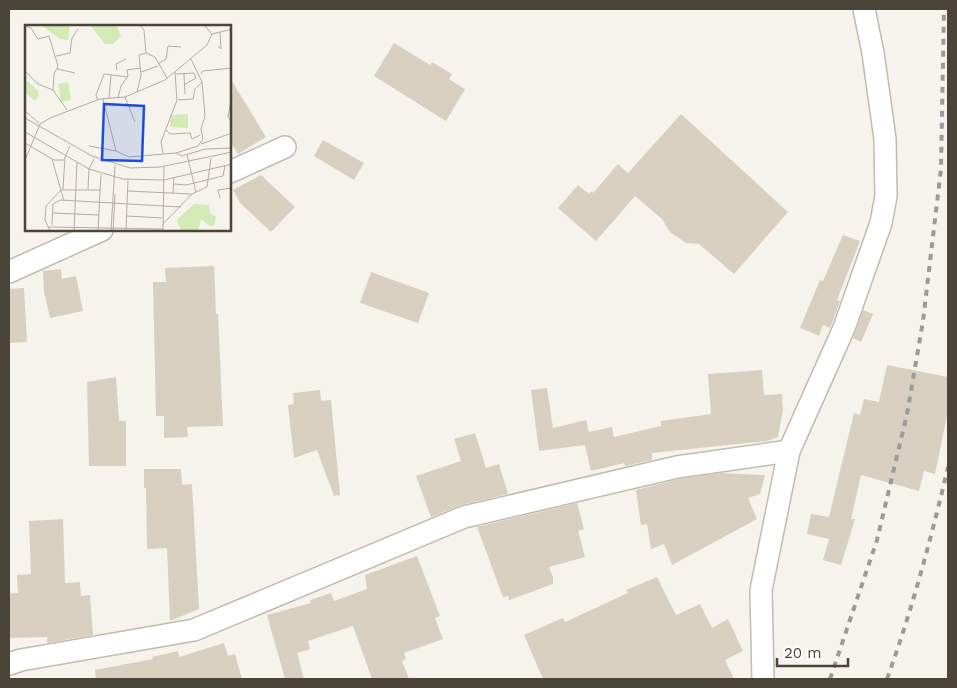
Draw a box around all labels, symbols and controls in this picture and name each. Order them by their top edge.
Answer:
inset map [25,25,231,231]
scale bar [777,636,848,668]
text: 20 m [784,644,822,662]

